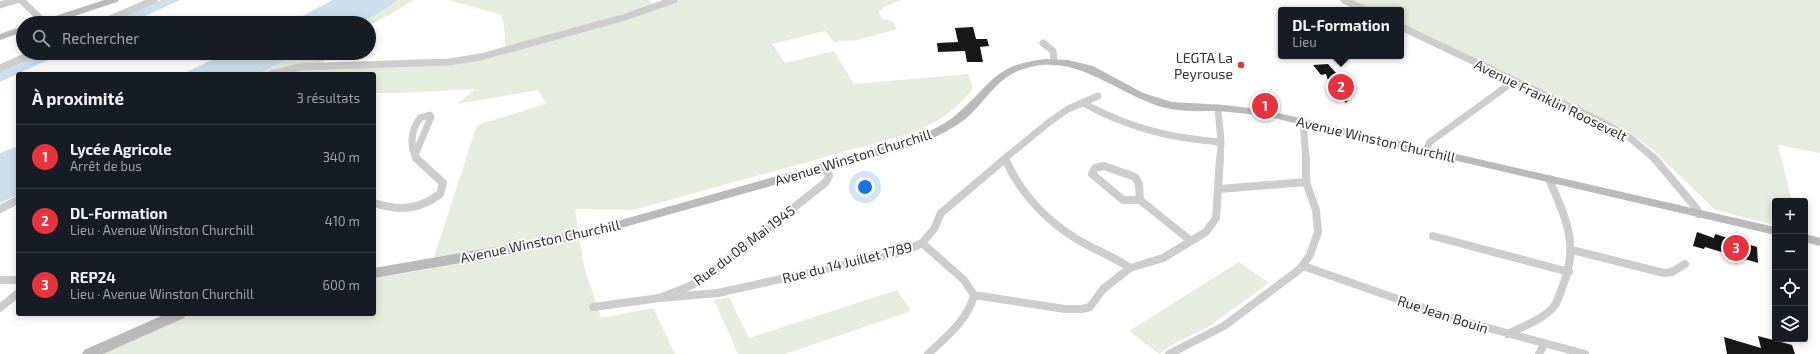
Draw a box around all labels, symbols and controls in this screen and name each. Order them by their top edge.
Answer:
popup [1278,7,1404,59]
search box [16,16,376,60]
text: DL-Formation [1292,16,1390,34]
icon: search [30,27,52,49]
text: Rechercher [62,29,139,47]
text: Lieu [1292,34,1317,50]
place label: LEGTA La Peyrouse [1174,49,1233,82]
street label: Avenue Franklin Roosevelt [1472,56,1630,144]
marker: LEGTA La Peyrouse [1236,60,1246,70]
pin: 2 [1328,72,1354,102]
text: À proximité [32,88,124,108]
text: 3 résultats [296,90,360,106]
pin: 1 [1252,91,1278,121]
street label: Avenue Winston Churchill [1295,112,1458,166]
street label: Avenue Winston Churchill [773,125,934,189]
text: Lycée Agricole [70,140,172,158]
text: 1 [42,149,48,165]
text: 340 m [323,149,360,165]
text: Arrêt de bus [70,158,142,174]
your location [855,177,875,197]
map controls [1772,198,1808,342]
button: + [1772,198,1808,234]
street label: Rue du 08 Mai 1945 [690,201,798,289]
text: DL-Formation [70,204,167,222]
text: 2 [41,213,49,229]
text: 410 m [325,213,360,229]
street label: Avenue Winston Churchill [459,216,622,266]
text: Lieu · Avenue Winston Churchill [70,222,254,238]
pin: 3 [1723,233,1749,263]
button: − [1772,234,1808,270]
street label: Rue du 14 Juillet 1789 [780,238,914,286]
text: REP24 [70,268,116,286]
button: locate [1772,270,1808,306]
text: 3 [41,277,49,293]
text: 600 m [323,277,360,293]
text: Lieu · Avenue Winston Churchill [70,286,254,302]
street label: Rue Jean Bouin [1395,291,1491,337]
button: layers [1772,306,1808,342]

